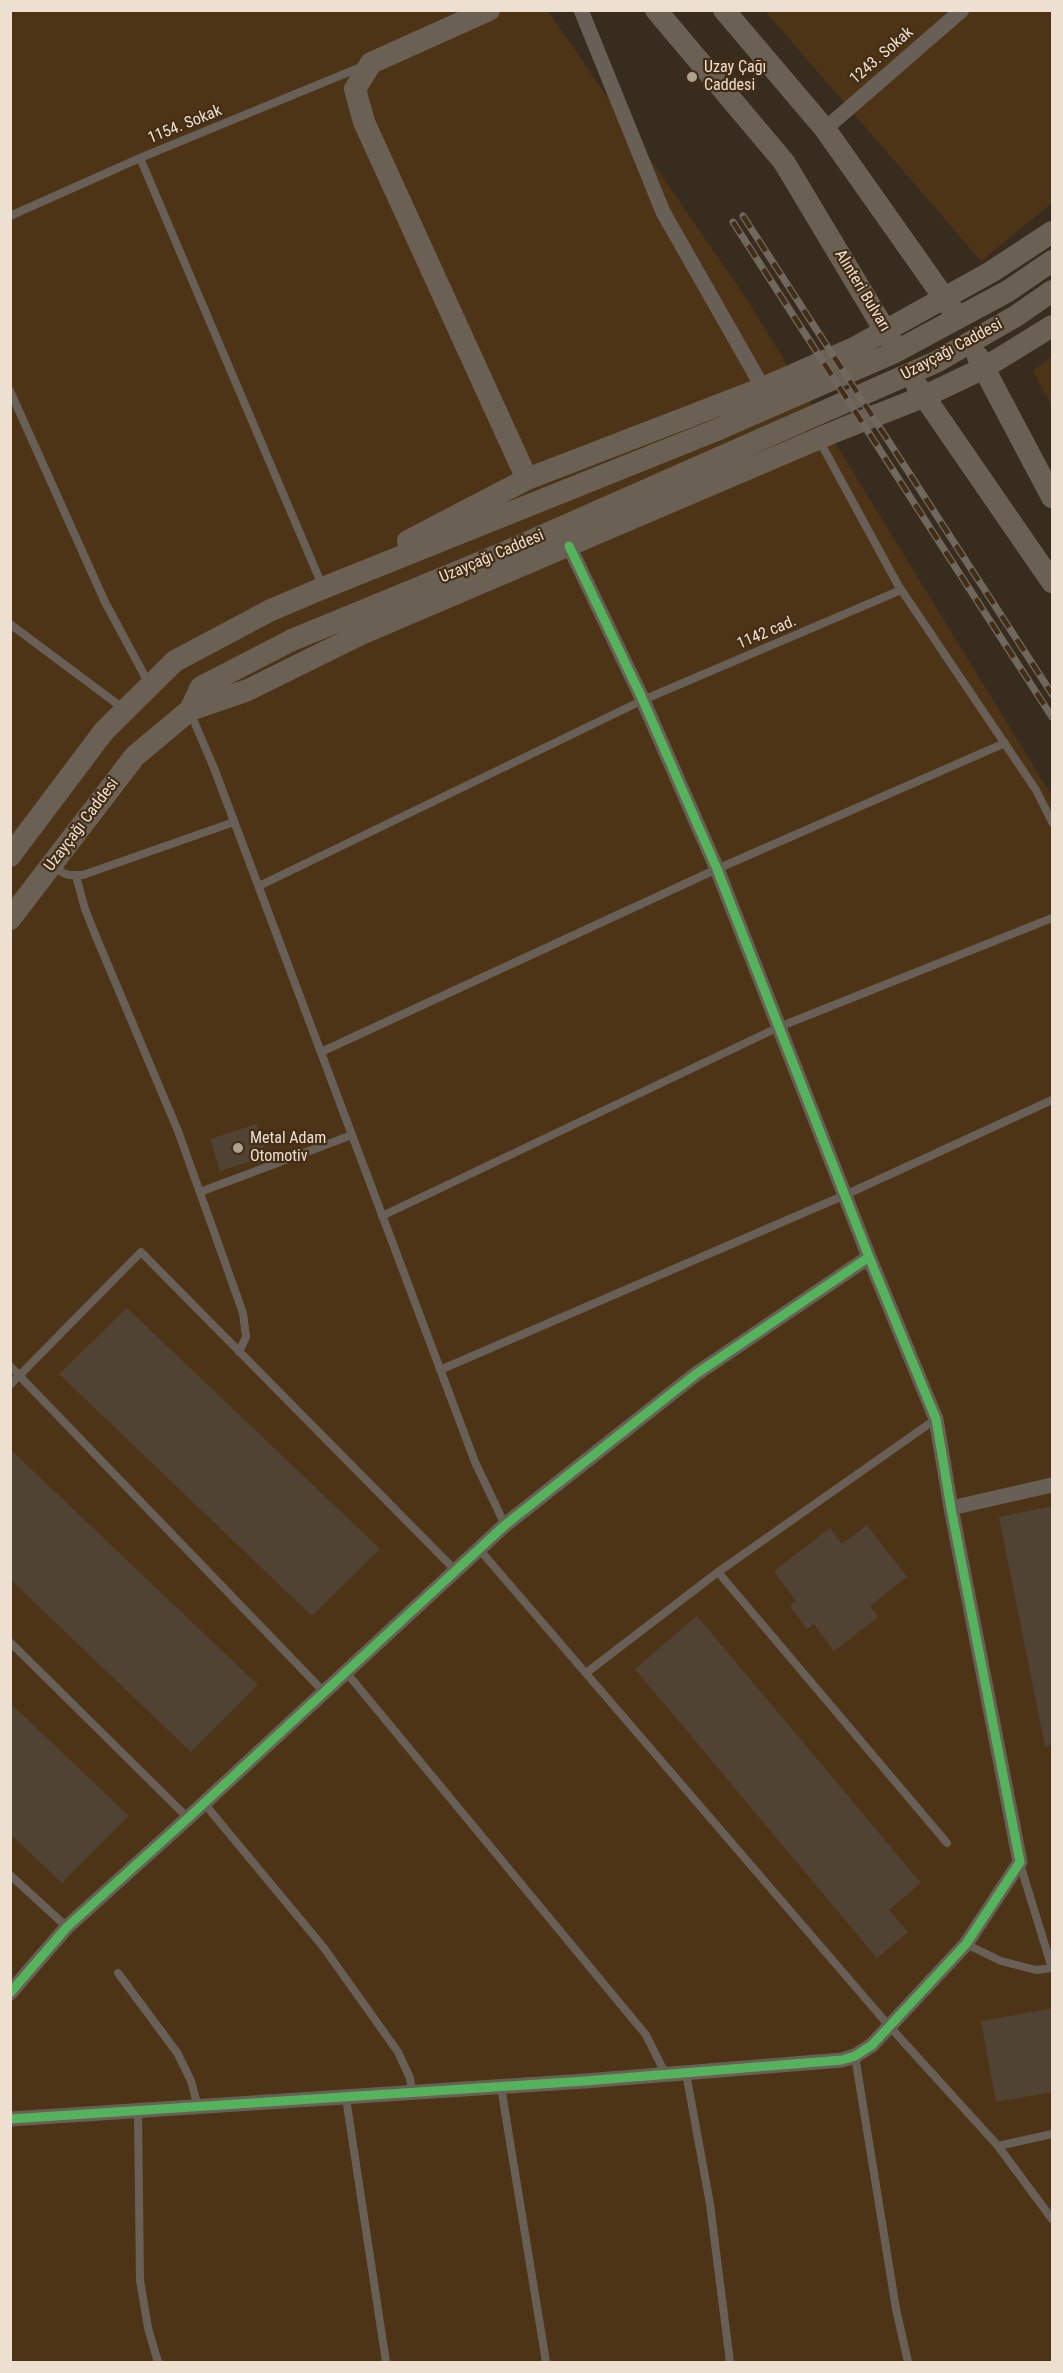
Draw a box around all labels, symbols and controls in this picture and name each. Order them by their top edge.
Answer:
street label: 1243. Sokak [846,23,918,89]
place label: Uzay Çağı Caddesi [704,58,766,96]
marker: Uzay Çağı Caddesi [685,70,699,84]
street label: 1154. Sokak [145,102,225,148]
street label: Alınteri Bulvarı [830,247,894,335]
street label: Uzayçağı Caddesi [898,315,1006,385]
street label: Uzayçağı Caddesi [437,526,547,588]
street label: 1142 cad. [734,612,800,654]
street label: Uzayçağı Caddesi [41,775,123,875]
place label: Metal Adam Otomotiv [250,1129,326,1167]
marker: Metal Adam Otomotiv [231,1141,245,1155]

